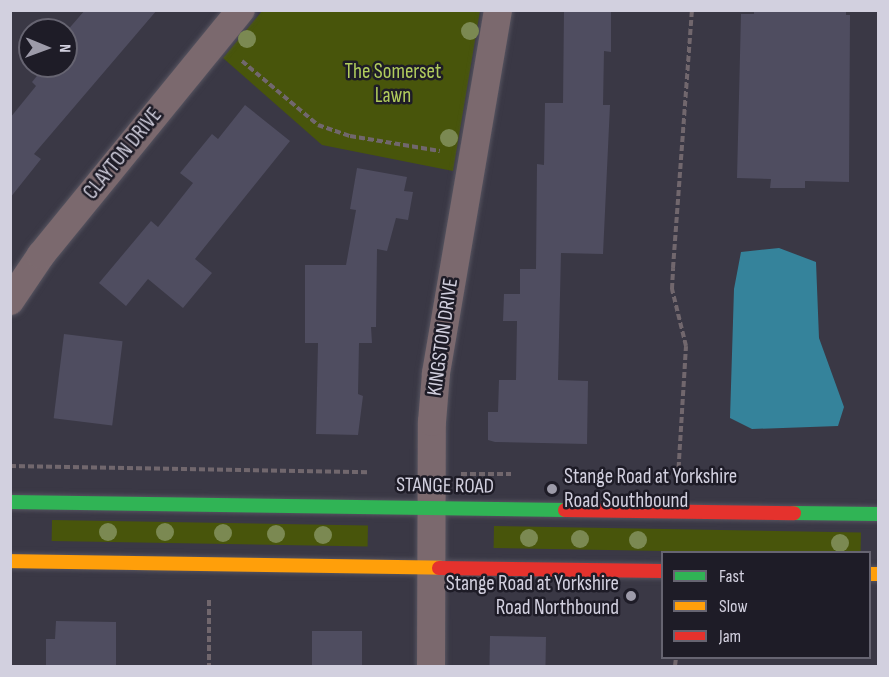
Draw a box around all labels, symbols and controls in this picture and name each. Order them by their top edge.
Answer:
north arrow [18,18,78,78]
text: N [55,44,74,53]
park label: The Somerset Lawn [345,59,441,109]
street label: CLAYTON DRIVE [79,103,167,205]
street label: KINGSTON DRIVE [422,277,464,397]
place label: Stange Road at Yorkshire Road Southbound [564,464,737,514]
street label: STANGE ROAD [396,473,494,499]
marker: Stange Road at Yorkshire Road Southbound [545,482,559,496]
legend [661,551,871,659]
text: Fast [719,566,744,587]
place label: Stange Road at Yorkshire Road Northbound [446,571,619,621]
marker: Stange Road at Yorkshire Road Northbound [624,589,638,603]
text: Slow [719,596,748,617]
text: Jam [719,626,741,647]

